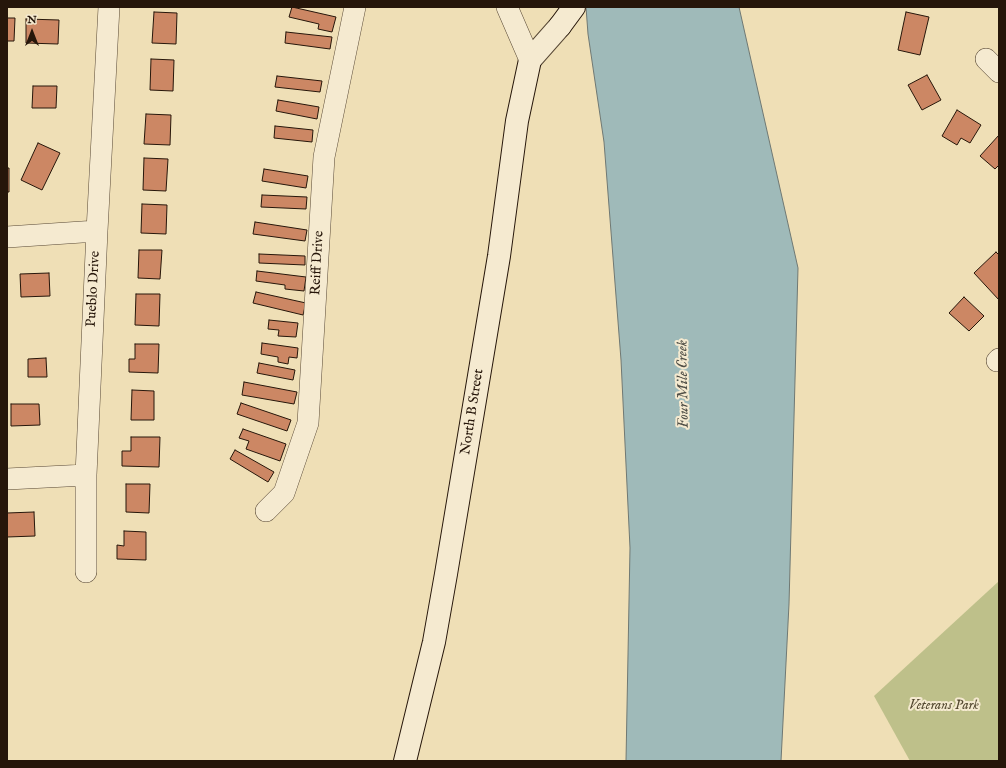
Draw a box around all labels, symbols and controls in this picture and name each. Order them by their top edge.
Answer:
north arrow [12,12,52,52]
text: N [27,13,37,27]
street label: Reiff Drive [308,230,328,296]
street label: Pueblo Drive [84,251,104,327]
water label: Four Mile Creek [674,340,694,428]
street label: North B Street [458,368,488,456]
park label: Veterans Park [909,698,979,714]

